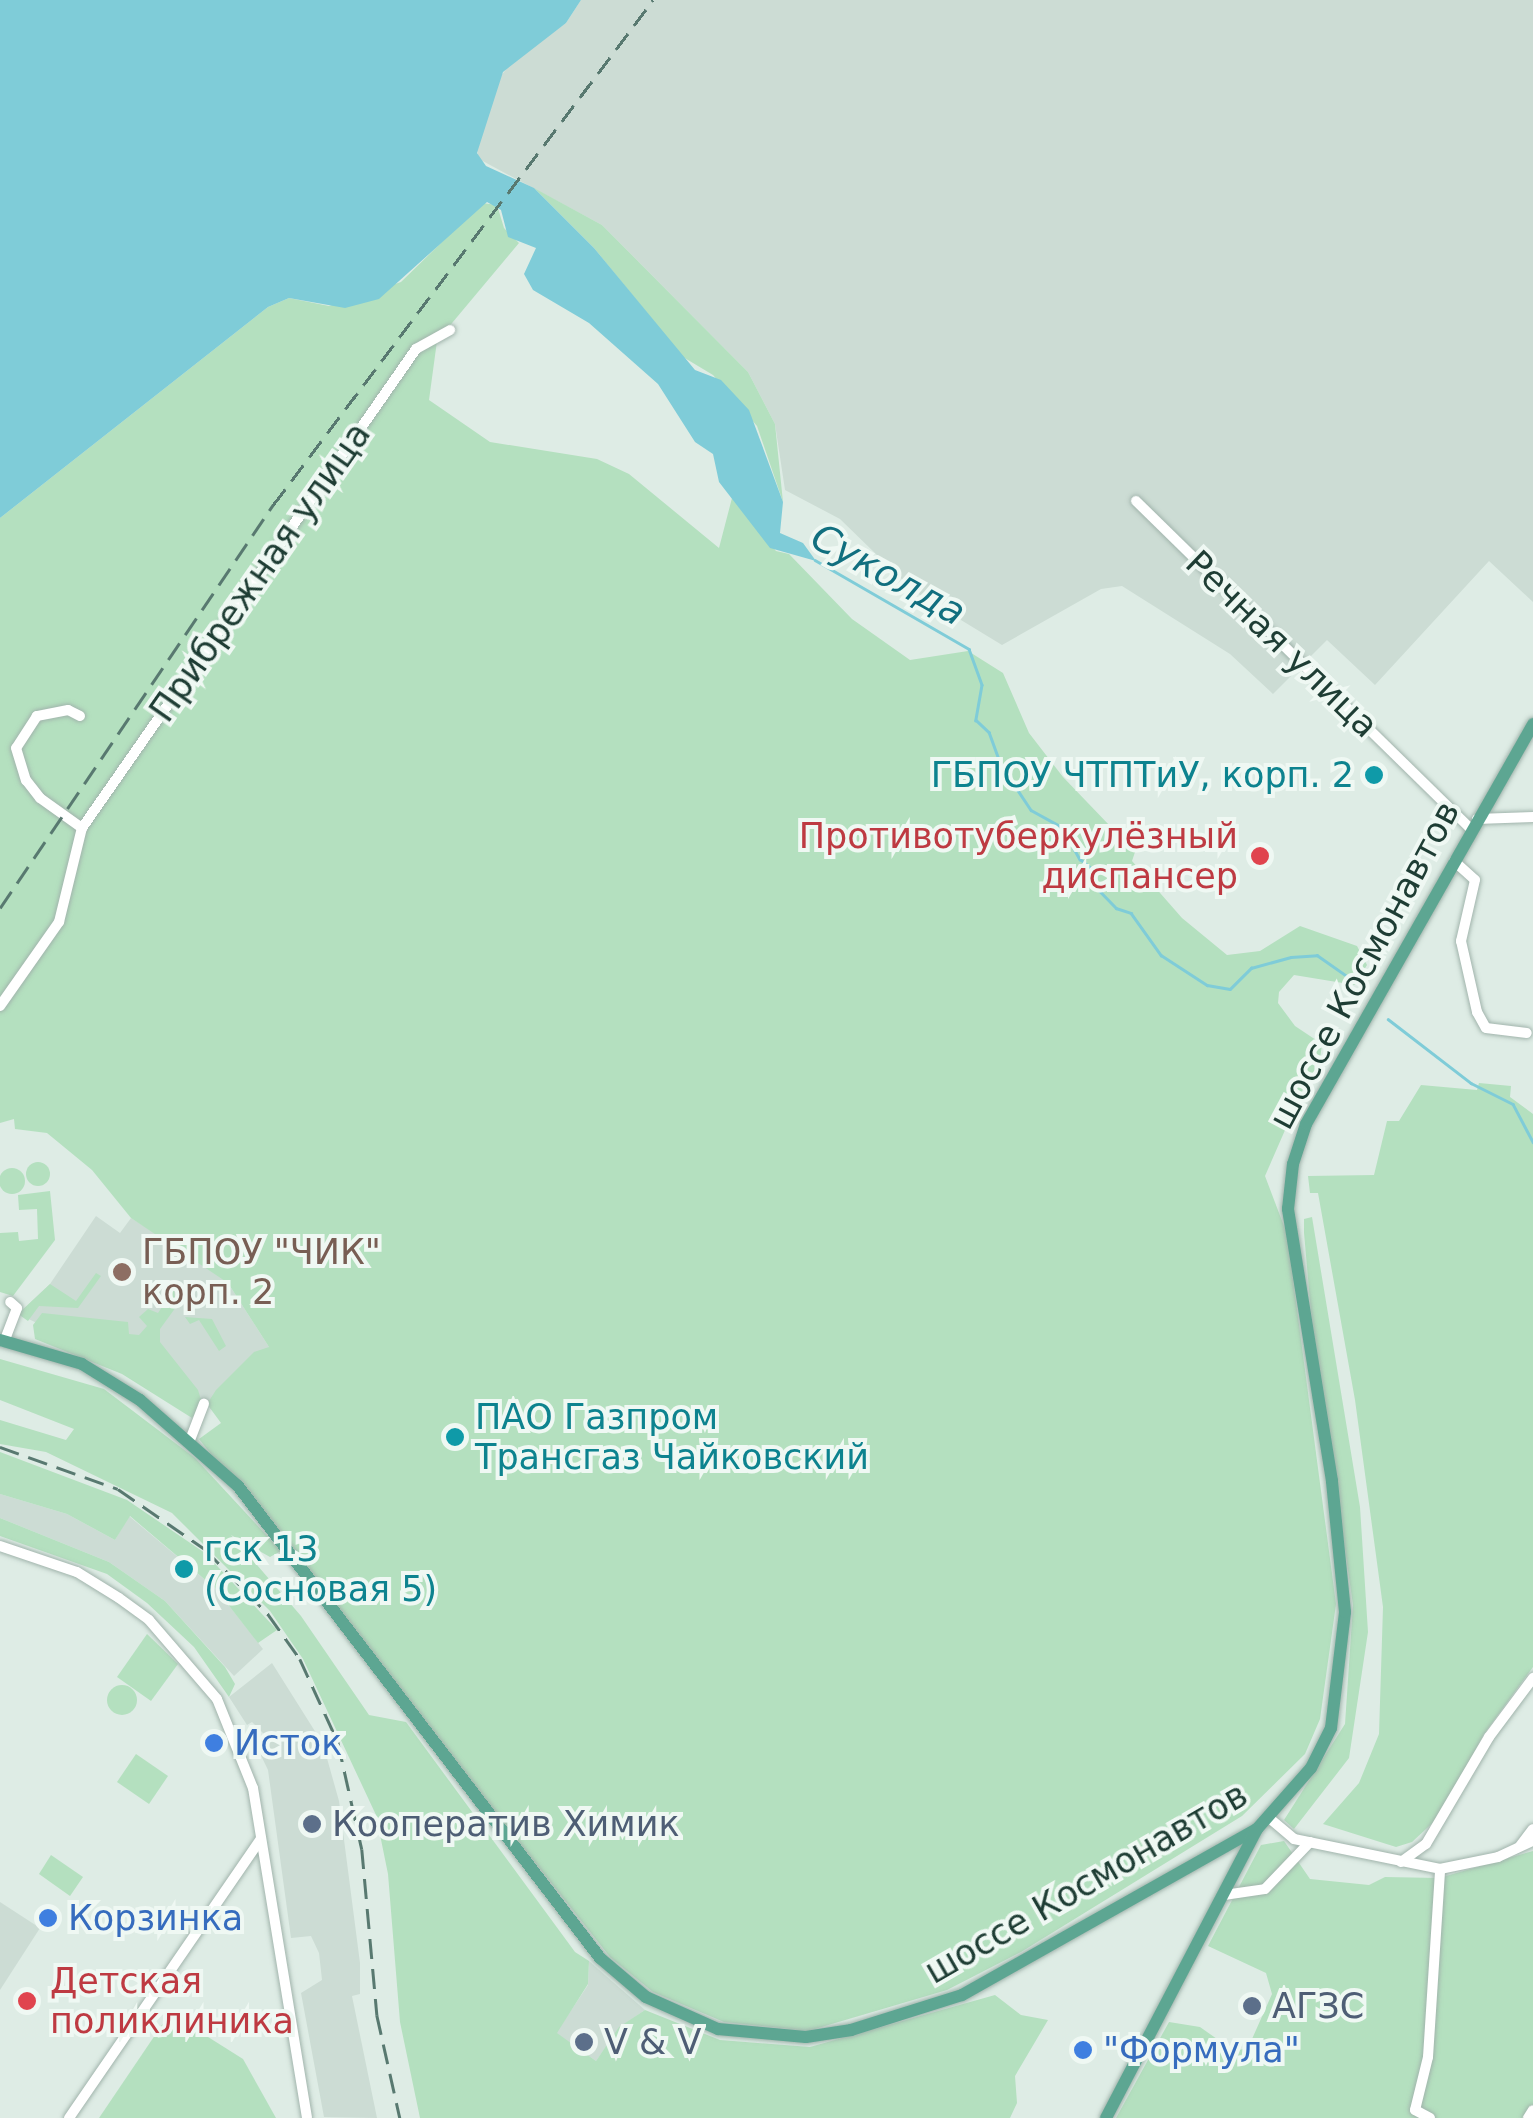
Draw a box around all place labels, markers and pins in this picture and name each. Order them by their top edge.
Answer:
place label: ГБПОУ ЧТПТиУ, корп. 2 [931,754,1354,796]
marker: ГБПОУ ЧТПТиУ, корп. 2 [1363,764,1385,786]
place label: Противотуберкулёзный диспансер [799,815,1238,897]
marker: Противотуберкулёзный диспансер [1247,843,1273,869]
place label: ГБПОУ "ЧИК" корп. 2 [142,1231,381,1313]
marker: ГБПОУ "ЧИК" корп. 2 [111,1261,133,1283]
place label: ПАО Газпром Трансгаз Чайковский [475,1396,869,1478]
marker: ПАО Газпром Трансгаз Чайковский [444,1426,466,1448]
place label: гск 13 (Сосновая 5) [204,1528,437,1610]
marker: гск 13 (Сосновая 5) [173,1558,195,1580]
place label: Исток [234,1722,342,1764]
marker: Исток [203,1732,225,1754]
place label: Кооператив Химик [332,1803,680,1845]
marker: Кооператив Химик [301,1813,323,1835]
place label: Корзинка [68,1897,243,1939]
marker: Корзинка [37,1907,59,1929]
place label: Детская поликлиника [50,1960,294,2042]
place label: АГЗС [1272,1985,1364,2027]
marker: Детская поликлиника [14,1988,40,2014]
marker: АГЗС [1241,1995,1263,2017]
place label: V & V [604,2021,701,2063]
place label: "Формула" [1103,2029,1300,2071]
marker: V & V [573,2031,595,2053]
marker: "Формула" [1072,2039,1094,2061]

